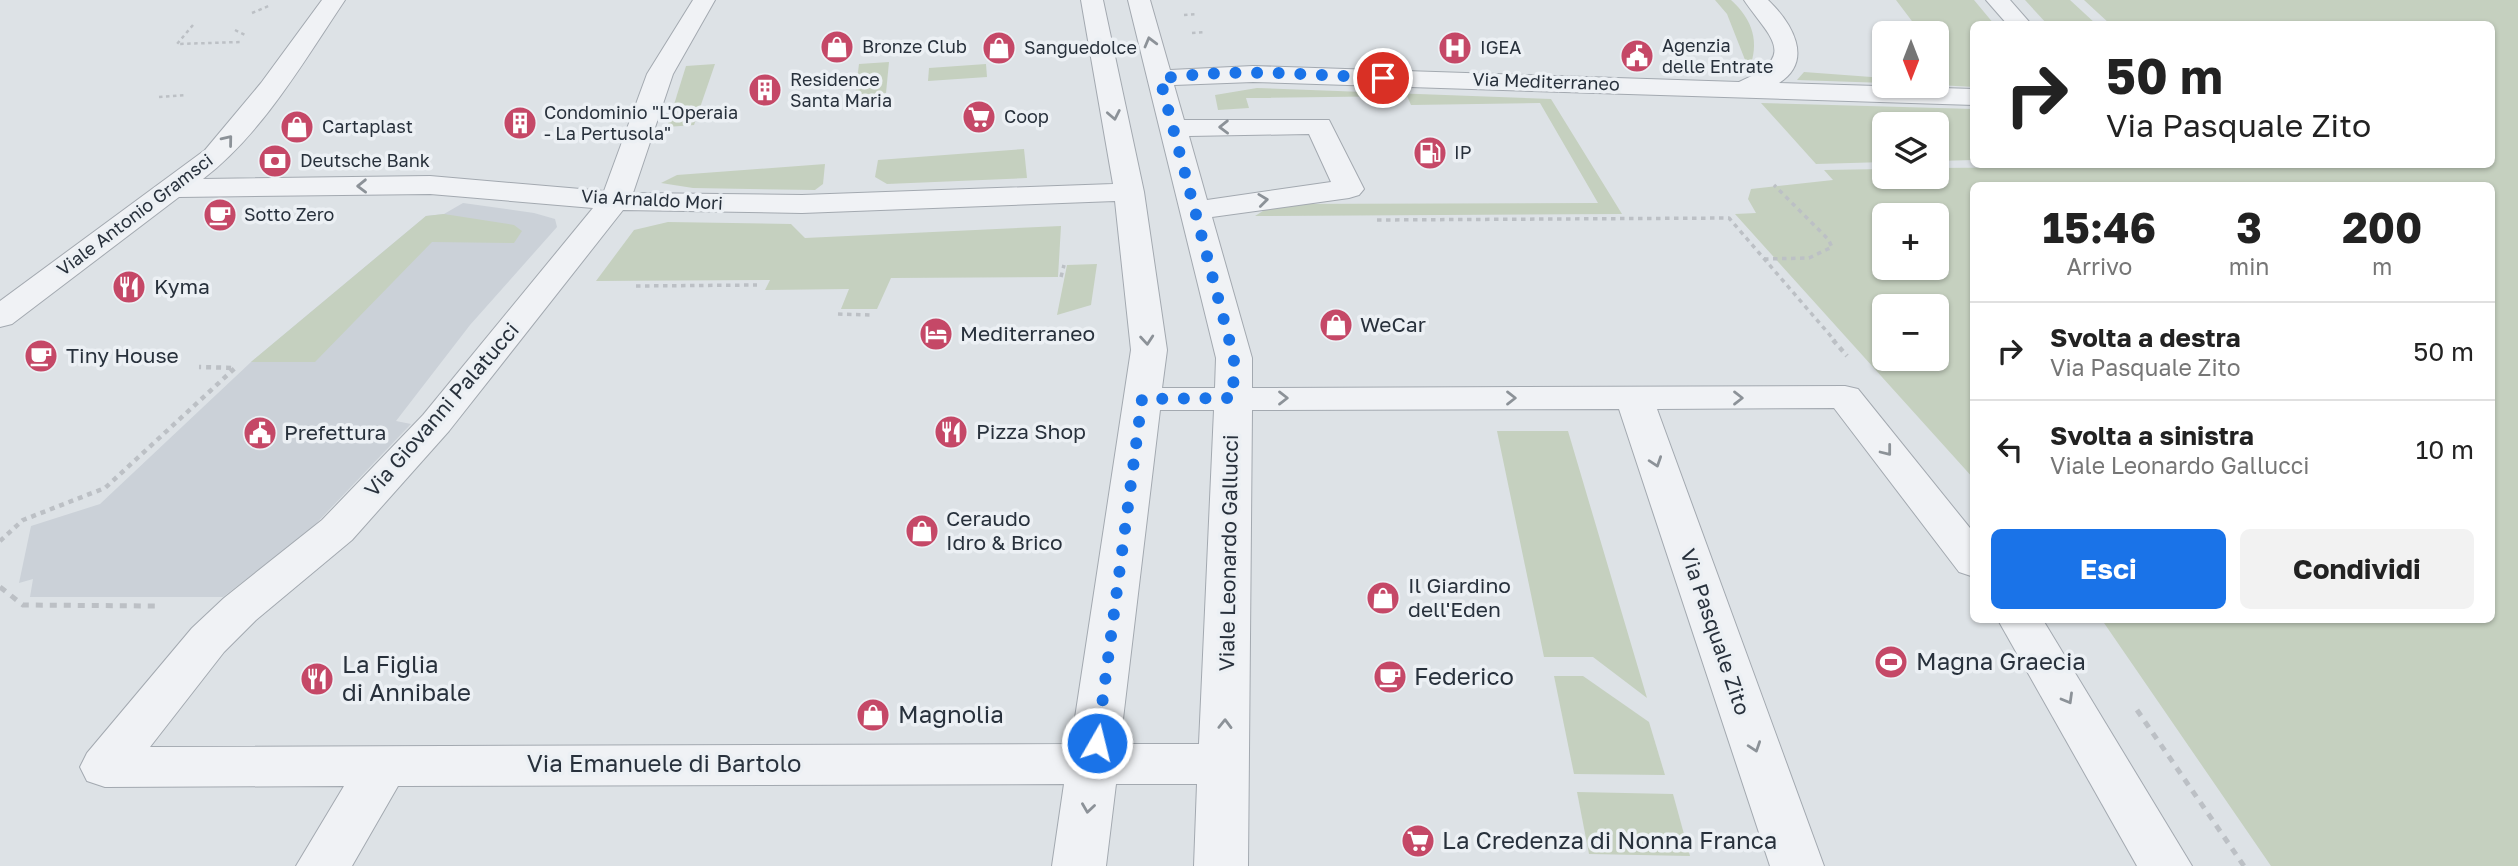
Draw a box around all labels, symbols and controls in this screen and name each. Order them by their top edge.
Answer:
north arrow [1872,21,1950,98]
map controls [1872,21,1949,371]
shop icon: Bronze Club [818,28,856,66]
shop icon: Sanguedolce [980,29,1018,67]
hospital icon: IGEA [1436,29,1474,67]
place label: Agenzia delle Entrate [1662,34,1773,77]
place label: Bronze Club [862,35,967,57]
place label: Sanguedolce [1024,36,1137,58]
place label: IGEA [1480,36,1521,58]
one-way arrow [1144,37,1158,49]
public building icon: Agenzia delle Entrate [1618,37,1656,75]
text: 50 m [2106,46,2223,105]
pin [1353,48,1413,108]
icon: right [1991,49,2082,140]
icon: arrive [1364,59,1402,97]
street label: Via Mediterraneo [1472,67,1620,95]
place label: Residence Santa Maria [790,68,892,111]
building icon: Residence Santa Maria [746,71,784,109]
supermarket icon: Coop [960,98,998,136]
place label: Condominio "L'Operaia - La Pertusola" [544,101,738,144]
building icon: Condominio "L'Operaia - La Pertusola" [501,104,539,142]
place label: Coop [1004,105,1049,127]
text: Via Pasquale Zito [2106,106,2371,144]
shop icon: Cartaplast [278,108,316,146]
one-way arrow [1106,109,1121,121]
button: layers [1872,112,1949,189]
place label: Cartaplast [322,115,413,137]
one-way arrow [1218,119,1228,135]
fuel station icon: IP [1411,134,1449,172]
one-way arrow [219,136,232,148]
place label: IP [1454,141,1471,163]
bank icon: Deutsche Bank [256,142,294,180]
street label: Viale Antonio Gramsci [52,148,217,280]
place label: Deutsche Bank [300,149,430,171]
one-way arrow [356,178,366,194]
street label: Via Arnaldo Mori [581,184,724,214]
one-way arrow [1257,192,1268,207]
cafe icon: Sotto Zero [201,196,239,234]
text: 15:46 [2043,202,2156,252]
text: 3 [2236,202,2262,252]
text: 200 [2342,202,2422,252]
place label: Sotto Zero [244,203,334,225]
button: + [1872,203,1949,280]
text: Arrivo [2067,252,2132,280]
text: min [2229,252,2270,280]
text: m [2372,252,2392,280]
restaurant icon: Kyma [110,268,148,306]
place label: Kyma [154,273,210,299]
button: − [1872,294,1949,371]
shop icon: WeCar [1317,306,1355,344]
place label: WeCar [1360,311,1426,337]
hotel icon: Mediterraneo [917,315,955,353]
street label: Via Giovanni Palatucci [358,317,524,502]
place label: Mediterraneo [960,320,1095,346]
text: Svolta a destra [2050,322,2241,353]
icon: right [1991,332,2029,370]
one-way arrow [1139,335,1154,346]
text: 50 m [2413,336,2474,367]
cafe icon: Tiny House [22,337,60,375]
place label: Tiny House [66,342,179,368]
text: Via Pasquale Zito [2050,353,2241,381]
one-way arrow [1279,390,1289,406]
one-way arrow [1506,390,1517,406]
one-way arrow [1734,390,1744,406]
restaurant icon: Pizza Shop [932,413,970,451]
public building icon: Prefettura [241,414,279,452]
place label: Pizza Shop [976,418,1086,444]
place label: Prefettura [284,419,386,445]
text: Svolta a sinistra [2050,420,2254,451]
icon: left [1991,430,2029,468]
street label: Viale Leonardo Gallucci [1213,434,1243,672]
text: 10 m [2416,434,2474,465]
one-way arrow [1878,443,1891,456]
text: Viale Leonardo Gallucci [2050,451,2309,479]
one-way arrow [1648,456,1662,468]
place label: Ceraudo Idro & Brico [946,505,1063,555]
shop icon: Ceraudo Idro & Brico [903,512,941,550]
button: Esci [1991,529,2226,609]
button: Condividi [2240,529,2474,609]
street label: Via Pasquale Zito [1675,545,1757,718]
place label: Il Giardino dell'Eden [1408,572,1511,622]
shop icon: Il Giardino dell'Eden [1364,579,1402,617]
sports icon: Magna Graecia [1872,643,1910,681]
place label: Magna Graecia [1916,646,2086,675]
place label: La Figlia di Annibale [342,649,471,706]
cafe icon: Federico [1371,658,1409,696]
restaurant icon: La Figlia di Annibale [298,660,336,698]
place label: Federico [1414,661,1514,690]
one-way arrow [2060,691,2073,704]
shop icon: Magnolia [854,696,892,734]
place label: Magnolia [898,699,1004,728]
position arrow [1060,706,1134,780]
one-way arrow [1217,719,1233,729]
one-way arrow [1747,740,1761,752]
street label: Via Emanuele di Bartolo [527,748,801,777]
one-way arrow [1080,803,1095,814]
supermarket icon: La Credenza di Nonna Franca [1399,822,1437,860]
place label: La Credenza di Nonna Franca [1442,825,1777,854]

